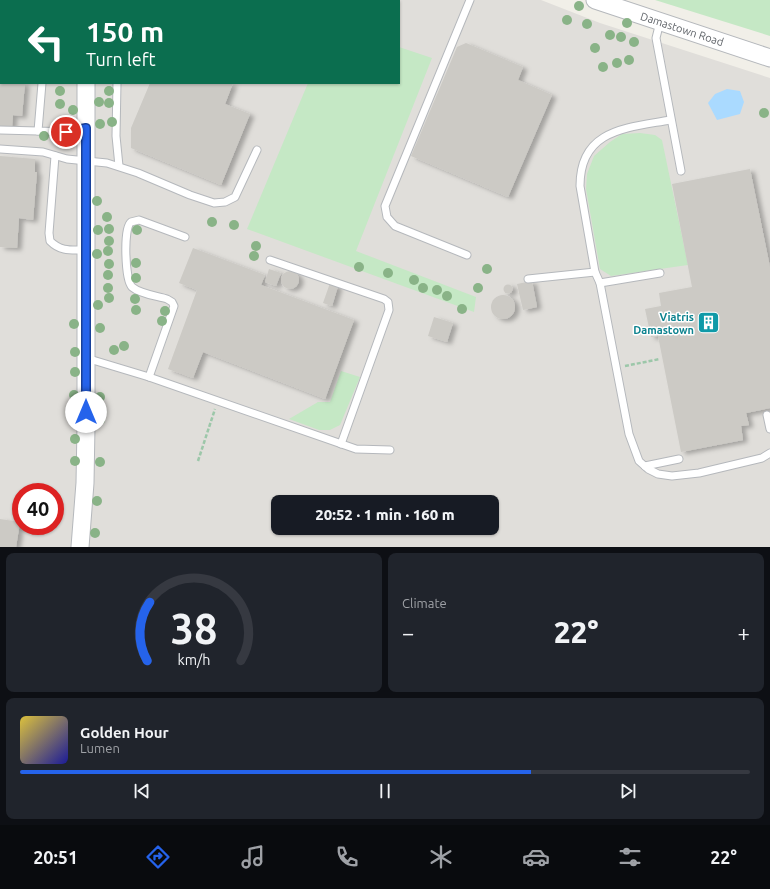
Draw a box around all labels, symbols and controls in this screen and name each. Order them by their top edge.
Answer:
street label: Damastown Road [639,10,725,48]
icon: left [20,16,72,68]
text: 150 m [86,16,164,47]
text: Turn left [86,49,156,69]
pin [49,115,83,149]
icon: arrive [55,121,77,143]
building icon: Viatris Damastown [696,310,722,336]
place label: Viatris Damastown [633,311,694,336]
position arrow [65,391,107,433]
speed limit sign: 40 [12,483,64,535]
text: 20:52 · 1 min · 160 m [315,506,455,523]
text: Climate [402,596,447,610]
text: 38 [171,604,217,651]
text: 22° [554,615,598,649]
text: − [402,620,414,645]
text: + [738,620,750,645]
text: km/h [178,651,210,667]
text: Golden Hour [80,724,169,741]
text: Lumen [80,741,120,755]
icon: previous [131,780,153,802]
icon: pause [374,780,396,802]
icon: next [617,780,639,802]
icon: directions [144,843,172,871]
icon: music [239,843,267,871]
icon: phone [333,843,361,871]
icon: climate [427,843,455,871]
icon: car [522,843,550,871]
icon: filters [616,843,644,871]
text: 20:51 [33,847,78,867]
text: 22° [710,847,737,867]

